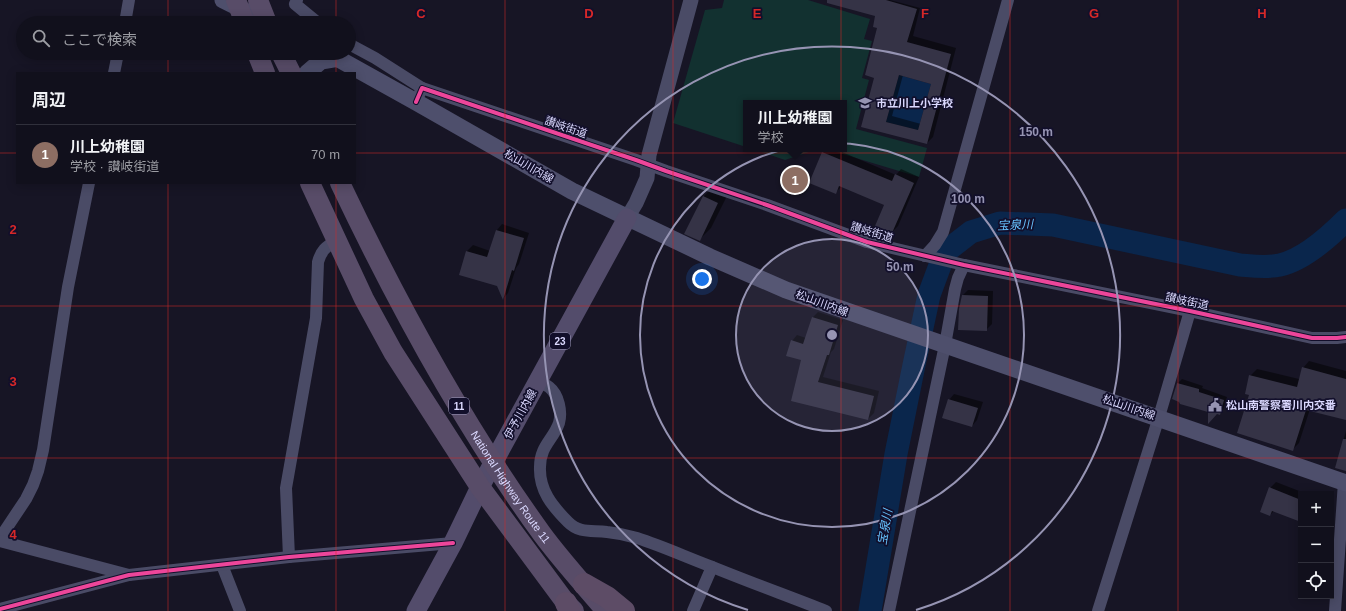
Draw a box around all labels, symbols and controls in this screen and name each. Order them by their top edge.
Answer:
text: C [416,6,426,21]
text: D [584,6,594,21]
text: E [753,6,762,21]
text: F [921,6,929,21]
text: G [1089,6,1099,21]
text: H [1257,6,1267,21]
search box [16,16,356,60]
icon: search [30,27,52,49]
text: ここで検索 [62,31,137,48]
text: 周辺 [32,91,66,110]
school or university icon: 市立川上小学校 [857,95,873,111]
place label: 市立川上小学校 [876,97,953,109]
popup [743,100,847,152]
text: 川上幼稚園 [757,109,833,126]
street label: 讃岐街道 [543,114,589,140]
text: 150 m [1019,125,1053,139]
text: 学校 [757,130,784,145]
text: 川上幼稚園 [70,138,145,155]
text: 1 [41,147,49,162]
text: 70 m [311,147,340,162]
street label: 松山川内線 [502,147,556,185]
text: 学校 · 讃岐街道 [70,159,160,174]
pin: 1 [782,165,808,195]
text: 100 m [951,192,985,206]
water label: 宝泉川 [997,217,1035,233]
street label: 讃岐街道 [849,220,895,244]
text: 2 [9,222,17,237]
text: 50 m [886,260,914,274]
your location [692,269,712,289]
street label: 松山川内線 [794,288,850,318]
street label: 讃岐街道 [1164,291,1210,311]
centre of rings [825,328,839,342]
road number: 23 [550,333,570,349]
text: 3 [9,374,17,389]
street label: 伊予川内線 [501,387,539,441]
street label: 松山川内線 [1101,392,1157,422]
public building icon: 松山南警察署川内交番 [1207,397,1223,413]
road number: 11 [449,398,469,414]
place label: 松山南警察署川内交番 [1226,399,1336,411]
street label: National Highway Route 11 [469,429,553,545]
map controls [1298,491,1334,599]
button: + [1298,491,1334,527]
water label: 宝泉川 [875,506,895,546]
text: 4 [9,527,17,542]
button: − [1298,527,1334,563]
button: locate [1298,563,1334,599]

